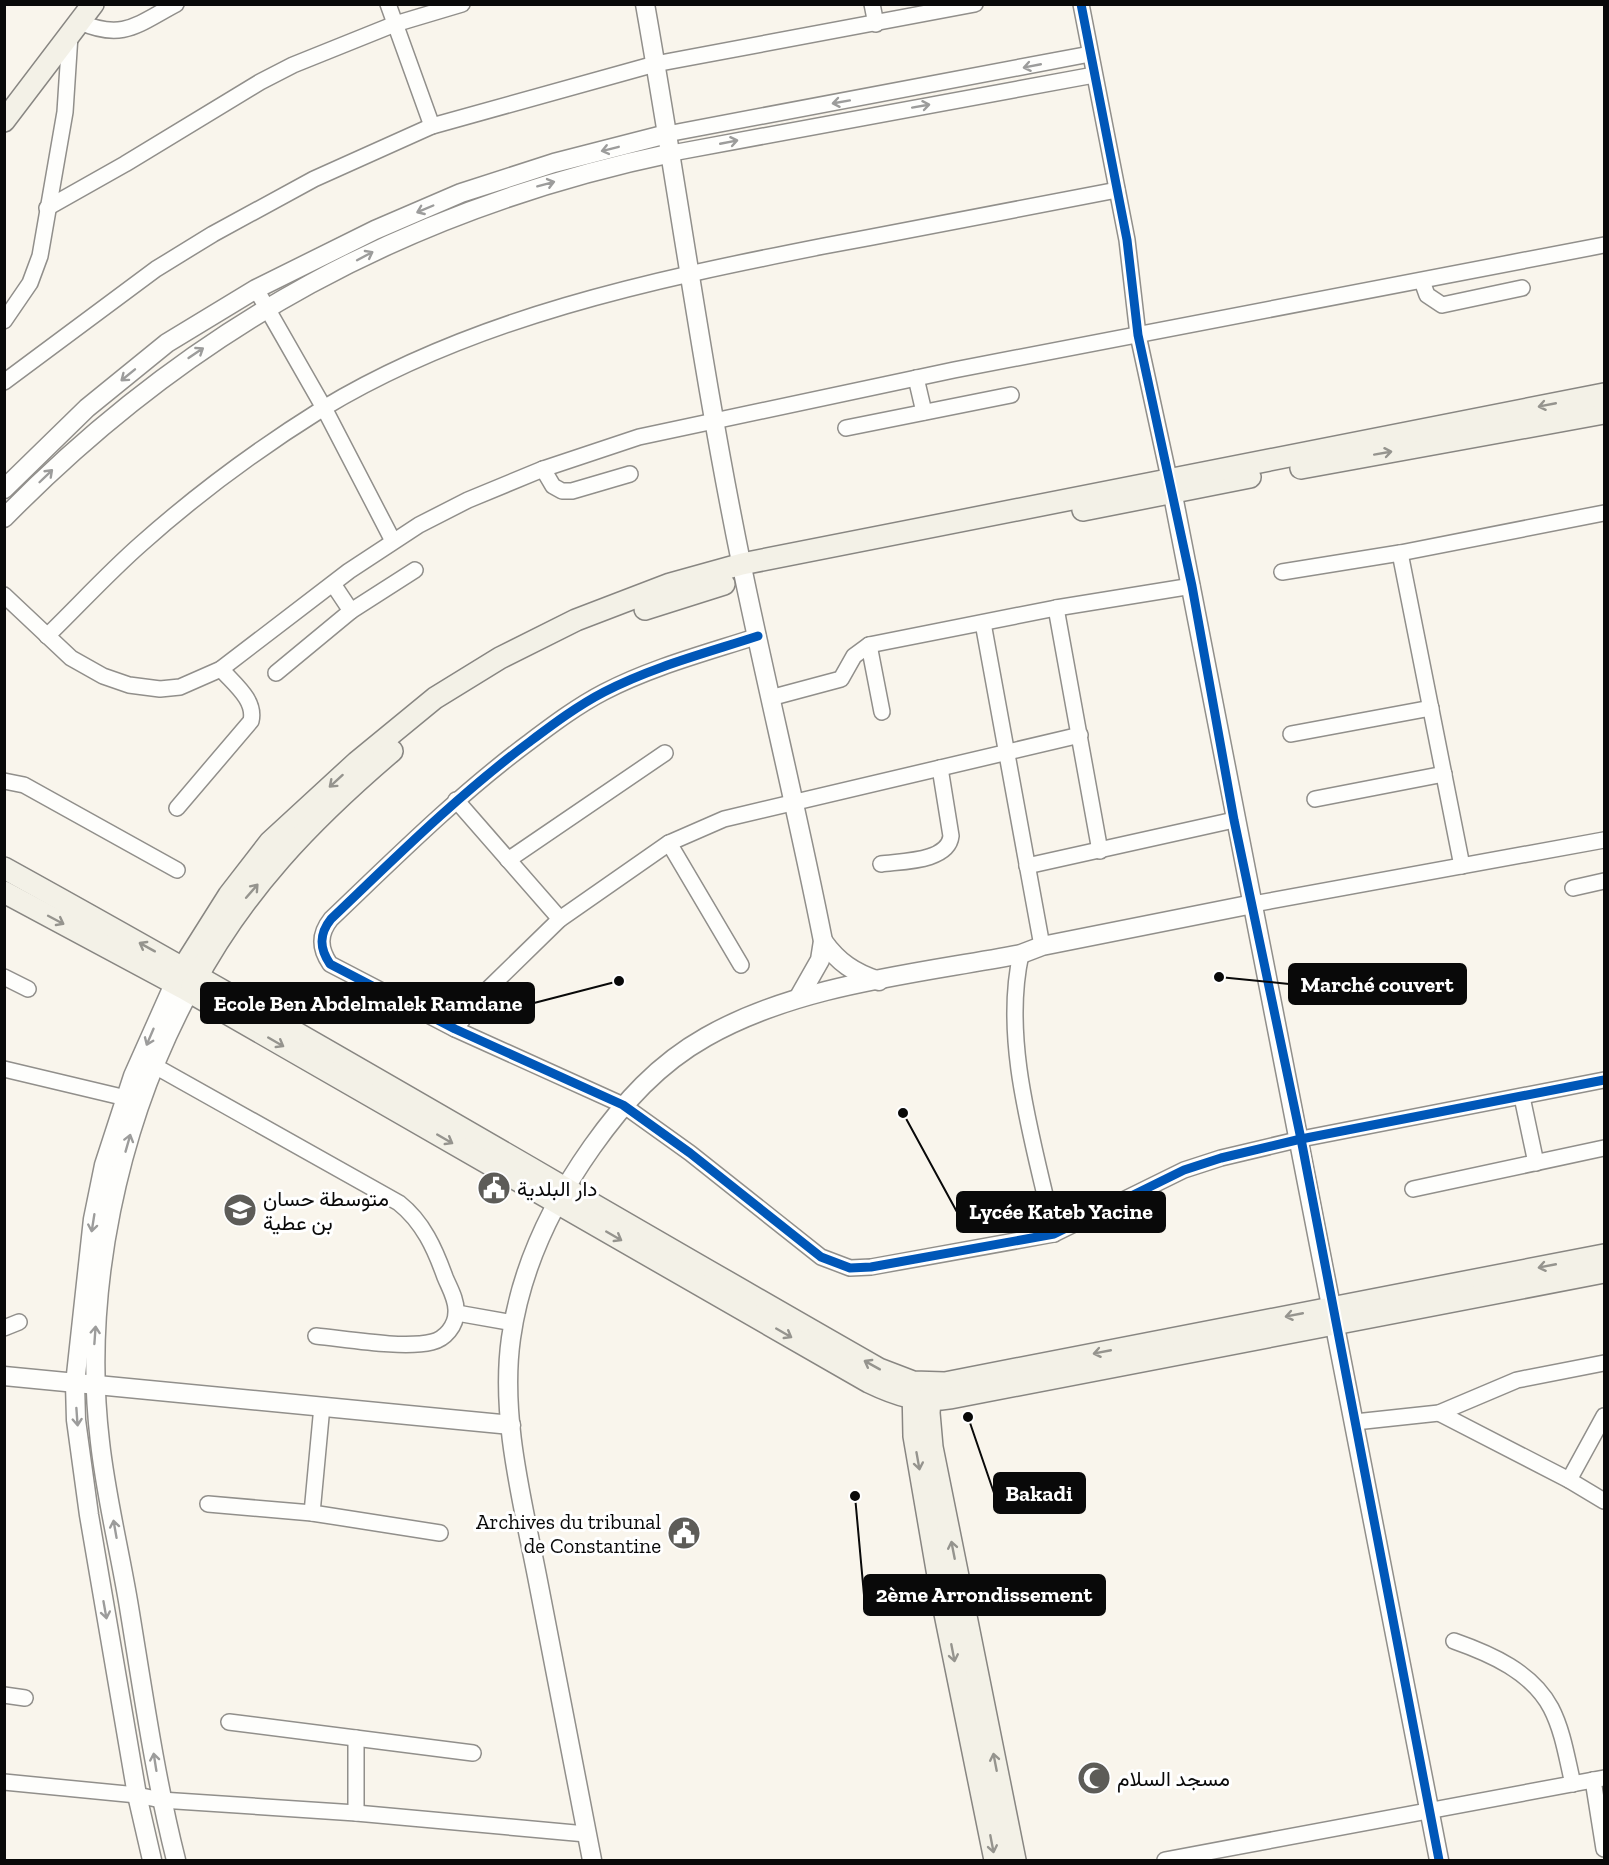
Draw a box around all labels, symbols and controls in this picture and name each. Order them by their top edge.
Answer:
one-way arrow [1023,61,1043,72]
one-way arrow [831,97,851,108]
one-way arrow [910,100,930,111]
one-way arrow [719,136,738,147]
one-way arrow [601,143,620,155]
one-way arrow [536,177,555,189]
one-way arrow [416,204,435,215]
one-way arrow [356,249,374,261]
one-way arrow [188,347,204,359]
one-way arrow [120,369,136,382]
one-way arrow [1538,400,1557,411]
one-way arrow [1372,447,1392,458]
one-way arrow [38,469,53,484]
one-way arrow [329,774,344,788]
one-way arrow [245,884,259,899]
one-way arrow [47,914,64,926]
one-way arrow [138,941,156,952]
callout: Marché couvert [1289,964,1466,1004]
text: Marché couvert [1300,971,1454,998]
callout: Ecole Ben Abdelmalek Ramdane [201,983,534,1023]
text: Ecole Ben Abdelmalek Ramdane [214,990,523,1017]
one-way arrow [144,1027,155,1046]
one-way arrow [267,1036,284,1048]
one-way arrow [436,1133,453,1145]
one-way arrow [123,1134,134,1153]
public building icon: دار البلدية [476,1170,512,1206]
place label: دار البلدية [517,1176,597,1202]
place label: متوسطة حسان بن عطية [263,1186,389,1235]
school or university icon: متوسطة حسان بن عطية [222,1192,258,1228]
callout: Lycée Kateb Yacine [957,1192,1165,1232]
text: Lycée Kateb Yacine [969,1198,1153,1225]
one-way arrow [87,1213,98,1232]
one-way arrow [605,1230,622,1242]
one-way arrow [1538,1261,1557,1272]
one-way arrow [1284,1309,1303,1321]
one-way arrow [90,1326,101,1346]
one-way arrow [774,1328,792,1339]
one-way arrow [1093,1347,1113,1358]
one-way arrow [864,1359,881,1371]
one-way arrow [71,1406,82,1426]
one-way arrow [913,1451,924,1470]
callout: Bakadi [994,1473,1085,1513]
text: Bakadi [1005,1480,1073,1507]
place label: Archives du tribunal de Constantine [476,1509,661,1558]
public building icon: Archives du tribunal de Constantine [666,1515,702,1551]
one-way arrow [109,1519,120,1539]
one-way arrow [947,1541,958,1560]
callout: 2ème Arrondissement [864,1575,1105,1615]
text: 2ème Arrondissement [876,1581,1093,1608]
one-way arrow [100,1599,111,1619]
one-way arrow [948,1643,959,1662]
one-way arrow [149,1753,160,1773]
one-way arrow [989,1753,1000,1772]
mosque icon: مسجد السلام [1076,1760,1112,1796]
place label: مسجد السلام [1117,1766,1230,1793]
one-way arrow [987,1834,998,1853]

